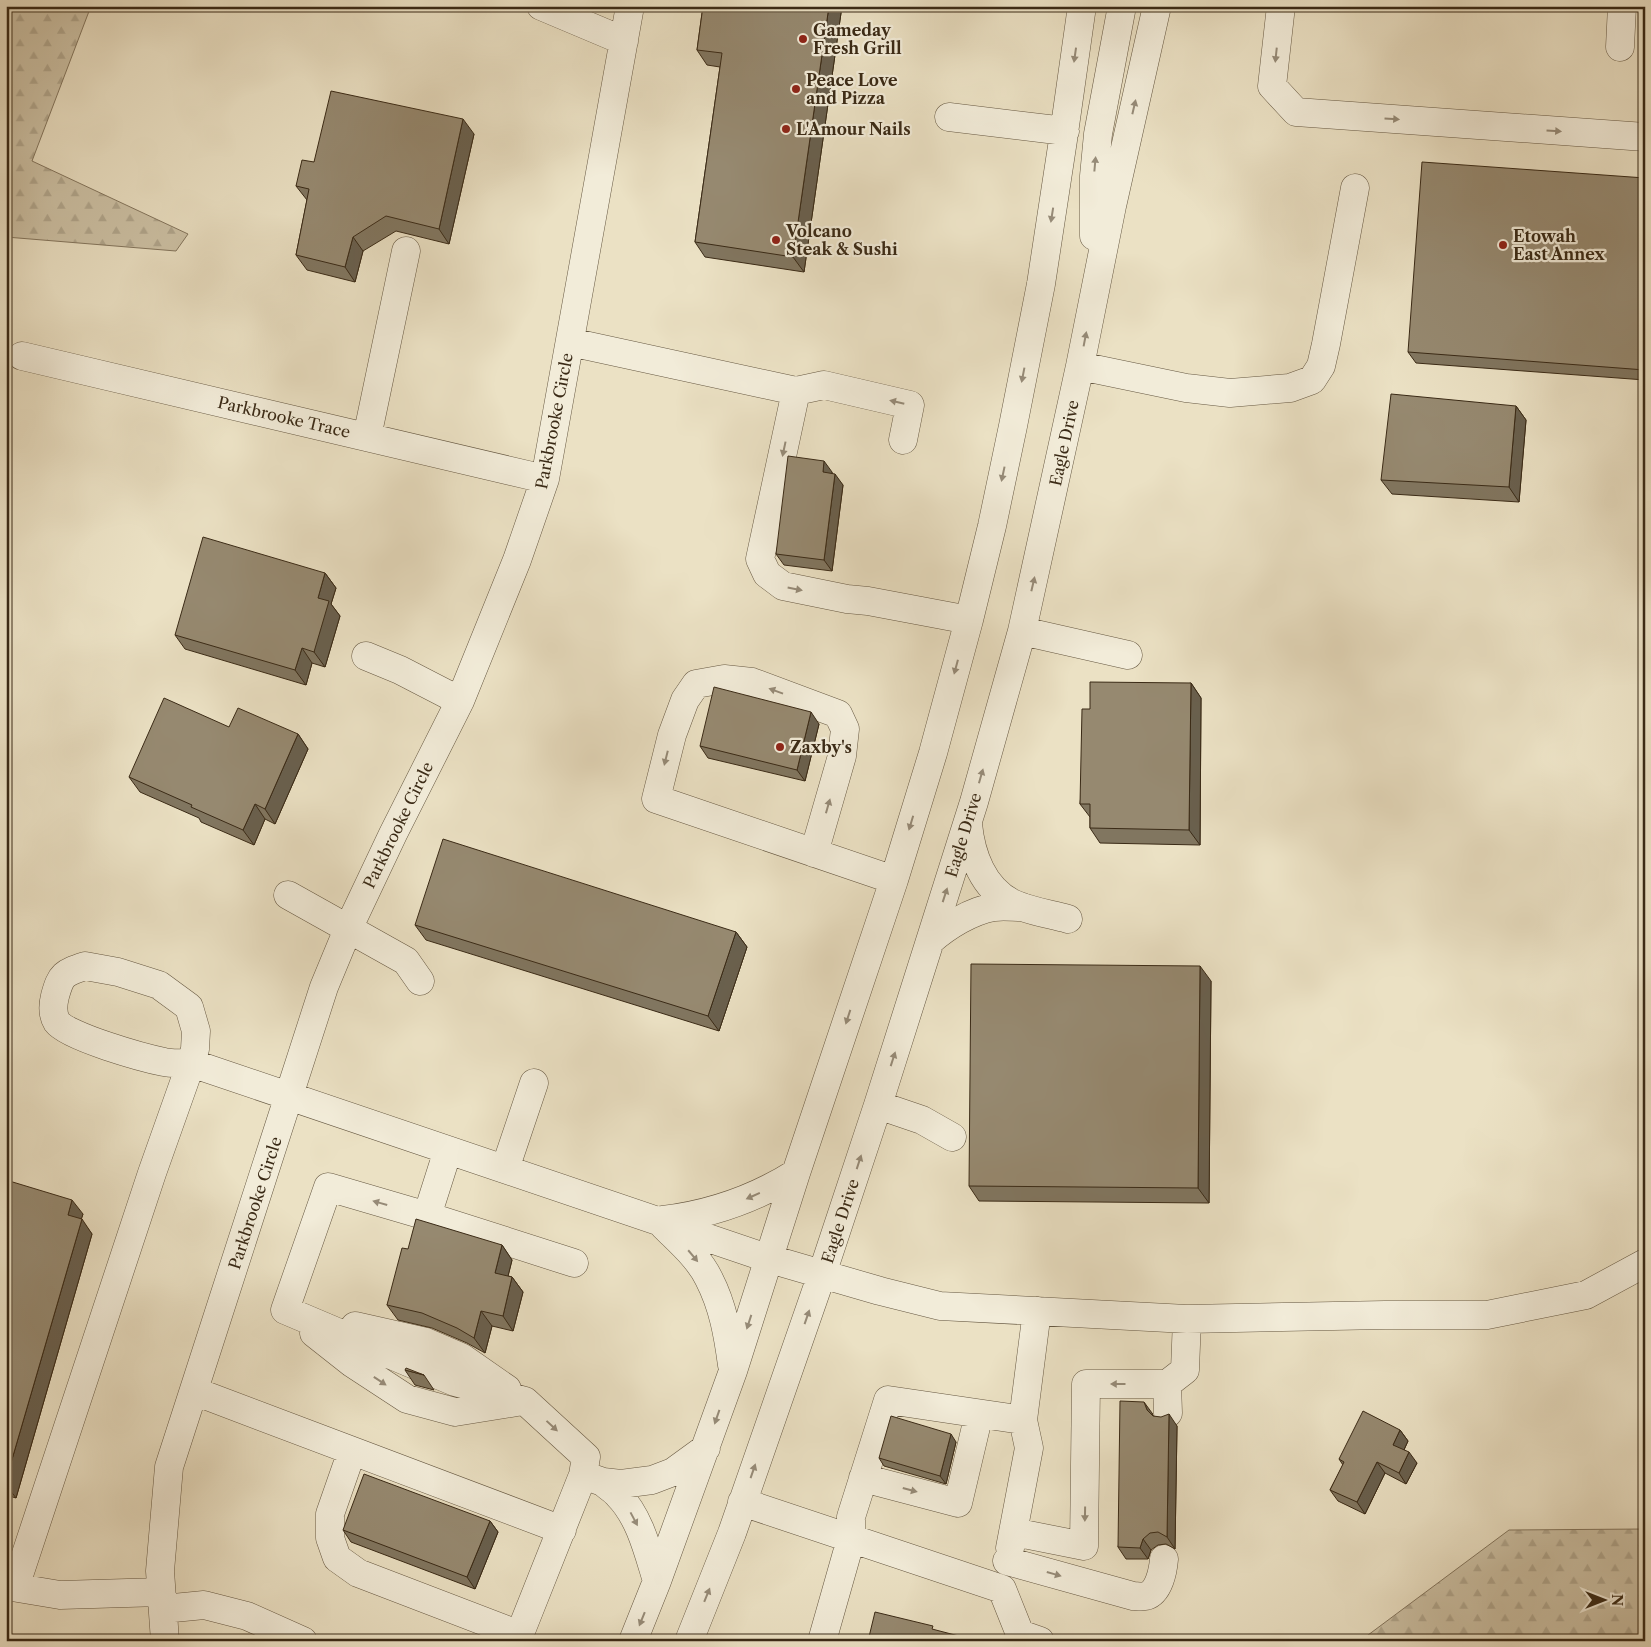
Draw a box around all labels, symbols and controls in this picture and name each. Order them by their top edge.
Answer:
place label: Gameday Fresh Grill [813,20,902,58]
marker: Gameday Fresh Grill [797,33,809,45]
one-way arrow [1071,47,1079,63]
one-way arrow [1272,47,1280,63]
place label: Peace Love and Pizza [806,70,898,108]
marker: Peace Love and Pizza [790,83,802,95]
one-way arrow [1130,100,1138,115]
one-way arrow [1384,115,1400,123]
place label: L'Amour Nails [796,119,911,139]
marker: L'Amour Nails [780,123,792,135]
one-way arrow [1546,127,1562,135]
one-way arrow [1092,156,1100,172]
one-way arrow [1047,208,1055,224]
place label: Volcano Steak & Sushi [785,221,898,259]
place label: Etowah East Annex [1513,226,1605,264]
marker: Volcano Steak & Sushi [770,234,782,246]
marker: Etowah East Annex [1497,239,1509,251]
one-way arrow [1082,331,1090,347]
street label: Parkbrooke Circle [531,351,577,491]
one-way arrow [1019,368,1027,383]
street label: Parkbrooke Trace [216,392,352,442]
one-way arrow [889,398,904,406]
street label: Eagle Drive [1045,398,1083,488]
one-way arrow [780,441,788,456]
one-way arrow [999,466,1007,481]
one-way arrow [1029,575,1037,591]
one-way arrow [787,585,802,593]
one-way arrow [952,659,960,675]
one-way arrow [768,687,783,694]
place label: Zaxby's [790,737,852,757]
marker: Zaxby's [774,741,786,753]
one-way arrow [662,751,670,766]
street label: Parkbrooke Circle [359,758,437,892]
one-way arrow [978,769,986,784]
street label: Eagle Drive [941,790,985,880]
one-way arrow [824,798,832,813]
one-way arrow [907,816,915,831]
one-way arrow [941,887,949,902]
one-way arrow [844,1010,852,1025]
one-way arrow [889,1051,897,1066]
street label: Parkbrooke Circle [224,1134,286,1272]
one-way arrow [856,1154,864,1169]
street label: Eagle Drive [817,1176,863,1266]
one-way arrow [746,1192,760,1200]
one-way arrow [372,1198,387,1206]
one-way arrow [687,1250,699,1262]
one-way arrow [803,1309,811,1324]
one-way arrow [744,1315,752,1330]
one-way arrow [374,1377,387,1386]
one-way arrow [1110,1380,1126,1388]
one-way arrow [713,1410,720,1425]
one-way arrow [546,1420,558,1432]
one-way arrow [750,1463,757,1478]
one-way arrow [903,1486,918,1494]
one-way arrow [1080,1507,1088,1523]
one-way arrow [630,1512,638,1526]
one-way arrow [1047,1571,1062,1579]
north arrow [1578,1574,1628,1624]
one-way arrow [704,1588,711,1603]
text: N [1608,1594,1626,1606]
one-way arrow [638,1612,646,1627]

